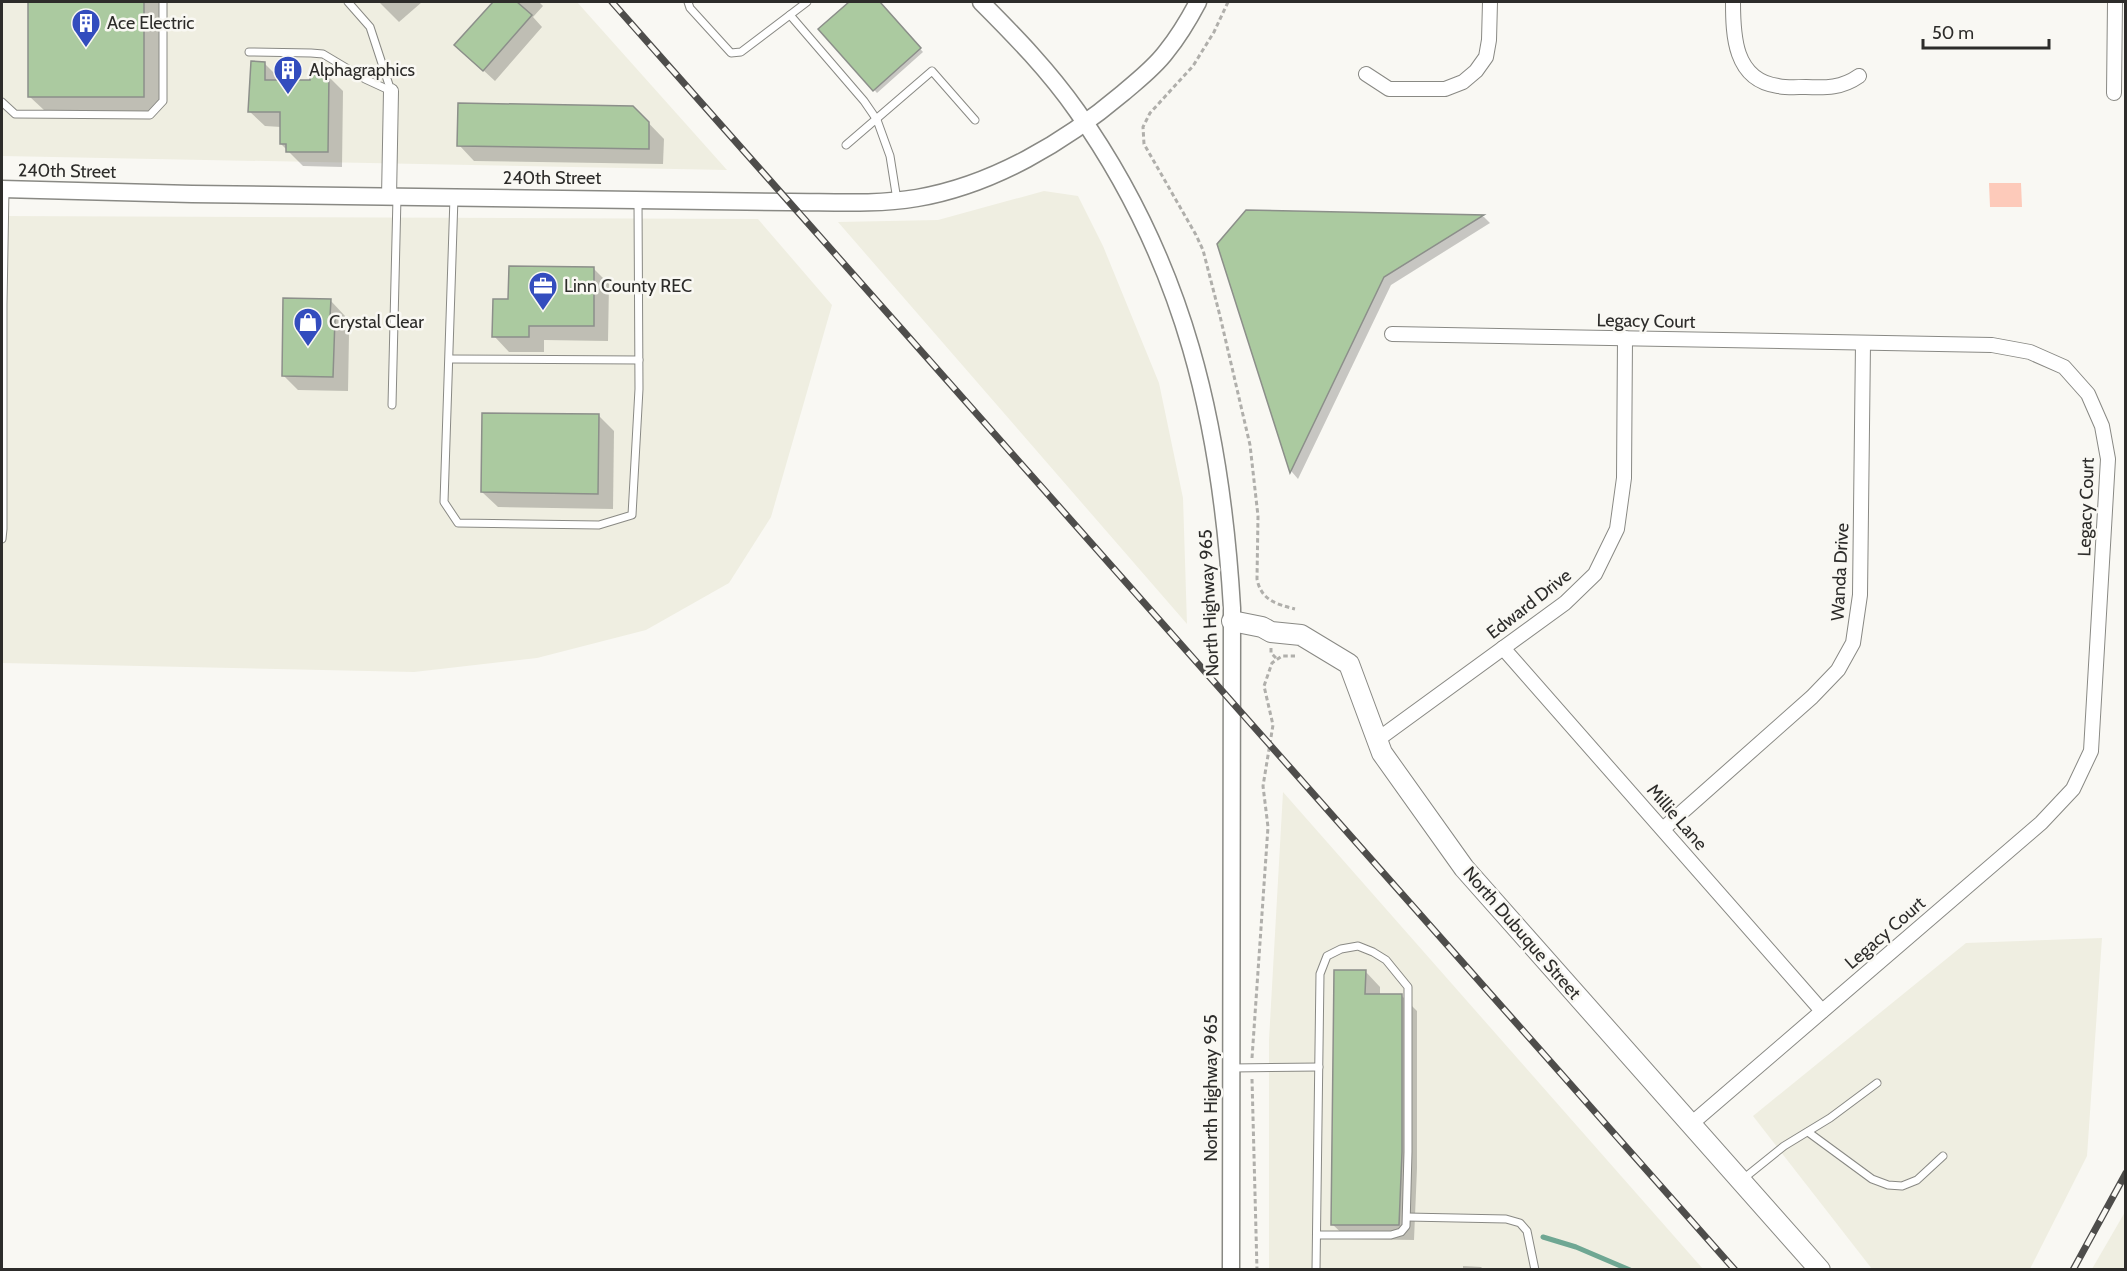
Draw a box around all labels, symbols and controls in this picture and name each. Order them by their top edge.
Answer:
building icon: Ace Electric [70,7,102,49]
place label: Ace Electric [107,12,194,34]
scale bar [1923,12,2049,50]
text: 50 m [1932,22,1974,44]
building icon: Alphagraphics [272,54,304,96]
place label: Alphagraphics [309,59,415,81]
street label: 240th Street [18,159,116,183]
street label: 240th Street [503,167,601,189]
office icon: Linn County REC [527,270,559,312]
place label: Linn County REC [564,275,692,297]
shop icon: Crystal Clear [292,306,324,348]
street label: Legacy Court [1596,309,1696,333]
place label: Crystal Clear [329,311,424,333]
street label: Legacy Court [2073,457,2099,557]
street label: Wanda Drive [1826,522,1854,622]
street label: North Highway 965 [1194,529,1224,677]
street label: Edward Drive [1482,564,1576,644]
street label: Millie Lane [1642,779,1712,855]
street label: North Dubuque Street [1458,862,1586,1004]
street label: Legacy Court [1840,892,1930,974]
street label: North Highway 965 [1200,1014,1222,1162]

